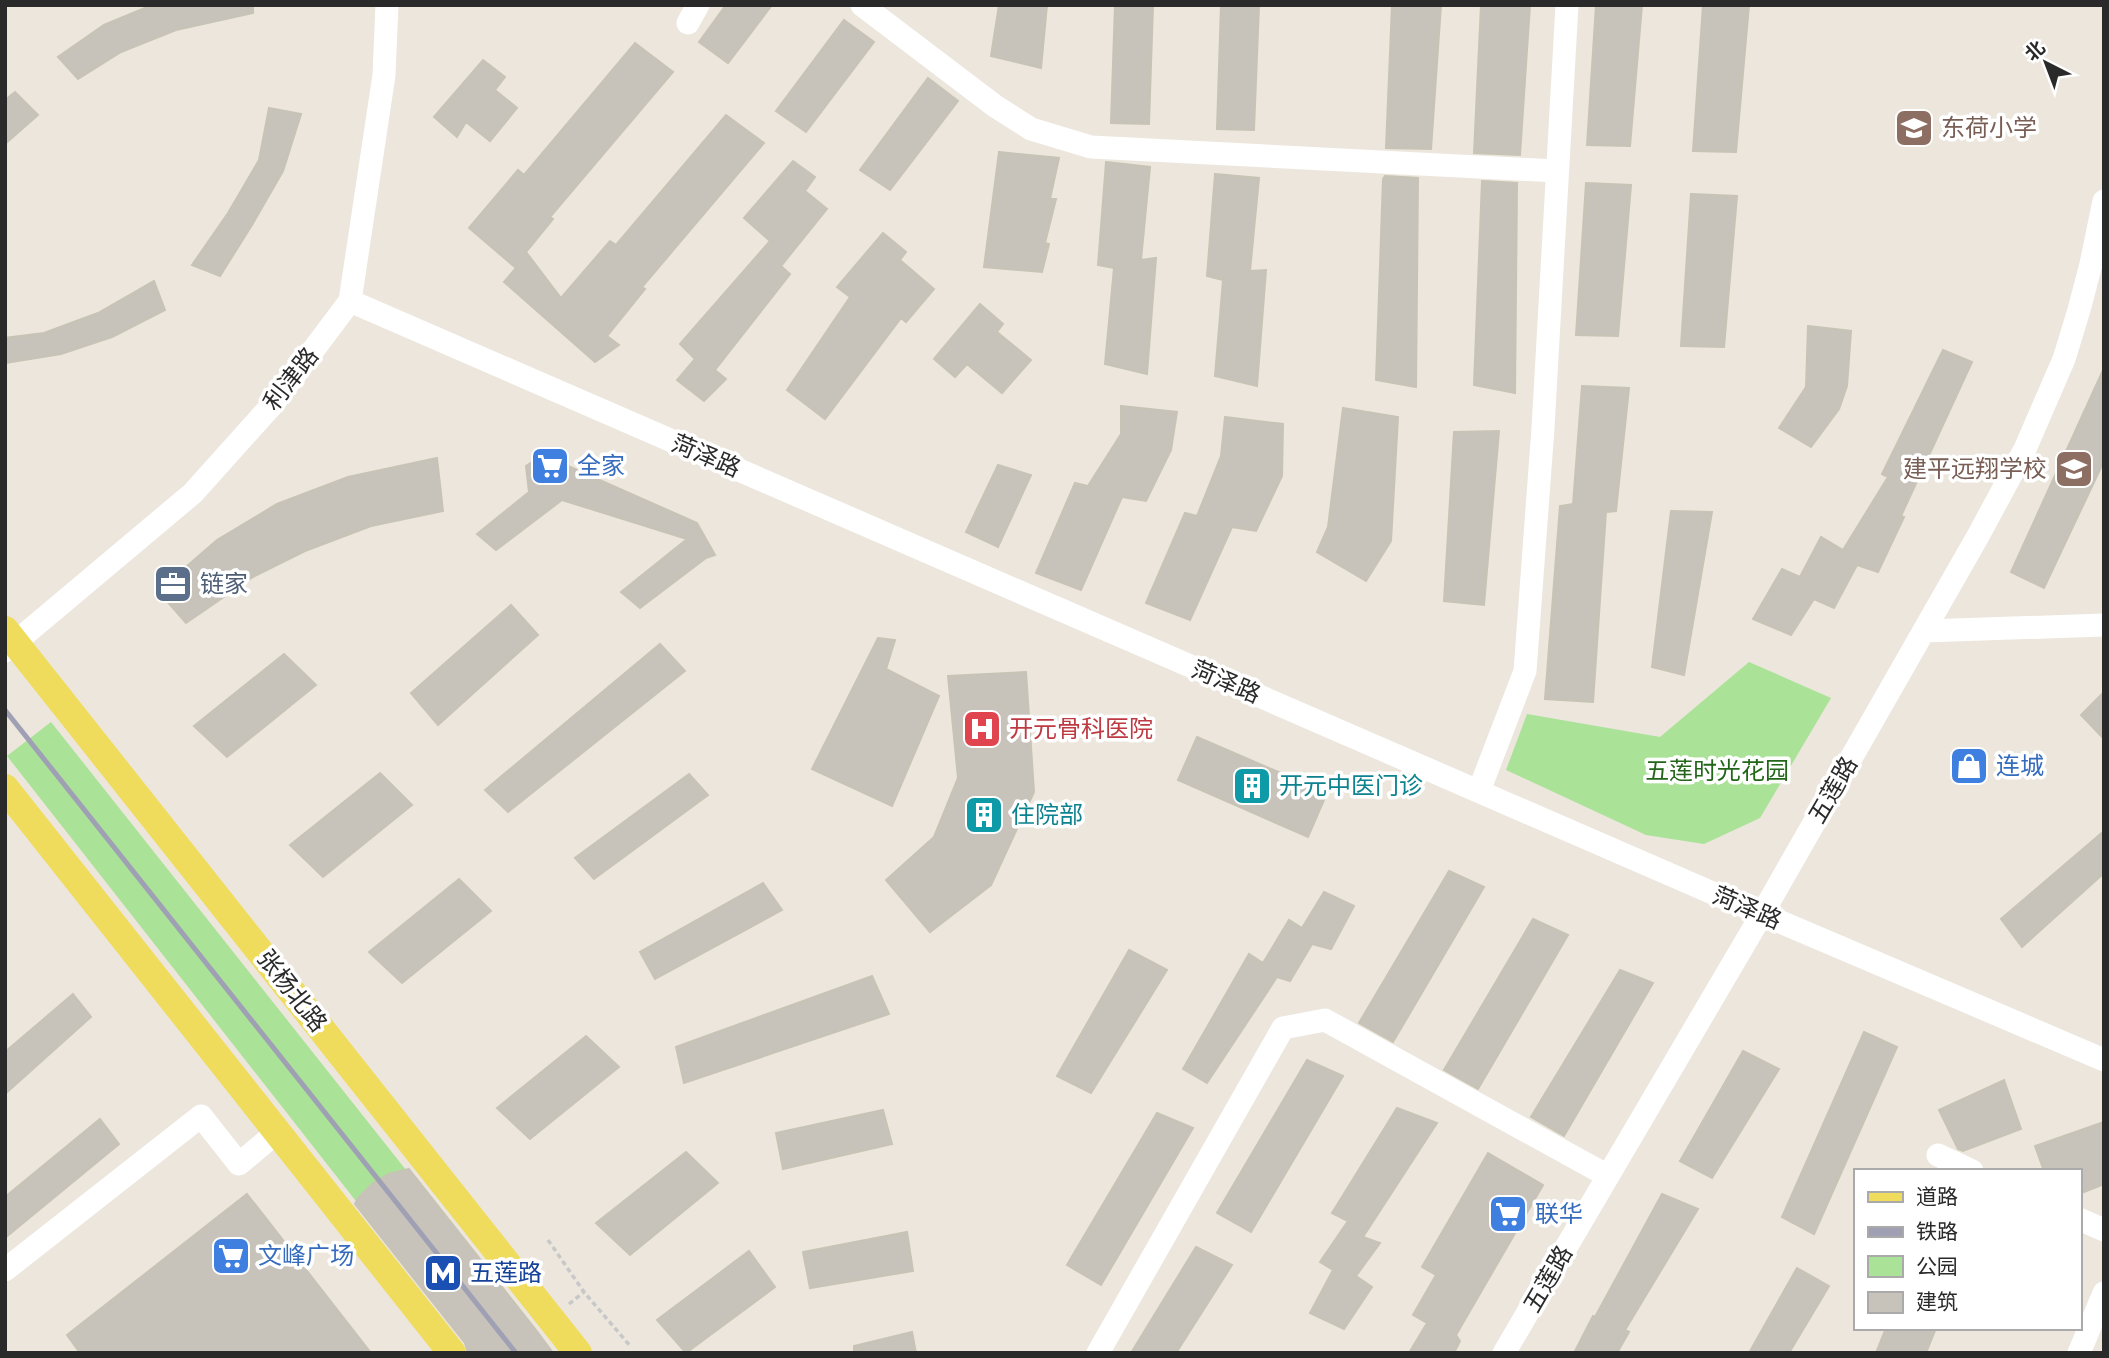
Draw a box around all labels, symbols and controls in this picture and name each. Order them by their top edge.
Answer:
north arrow [2011,28,2081,98]
text: 北 [2020,36,2049,65]
school or university icon: 东荷小学 [1893,107,1935,149]
place label: 东荷小学 [1941,113,2037,141]
street label: 利津路 [257,341,323,415]
street label: 菏泽路 [668,428,745,482]
supermarket icon: 全家 [529,445,571,487]
school or university icon: 建平远翔学校 [2053,448,2095,490]
place label: 全家 [577,451,625,479]
place label: 建平远翔学校 [1903,454,2047,482]
office icon: 链家 [152,563,194,605]
place label: 链家 [200,569,248,597]
street label: 菏泽路 [1188,654,1265,708]
hospital icon: 开元骨科医院 [961,708,1003,750]
place label: 开元骨科医院 [1009,714,1153,742]
shop icon: 连城 [1948,745,1990,787]
street label: 五莲路 [1802,751,1862,828]
place label: 连城 [1996,751,2044,779]
park label: 五莲时光花园 [1645,756,1789,784]
building icon: 开元中医门诊 [1231,765,1273,807]
place label: 开元中医门诊 [1279,771,1423,799]
building icon: 住院部 [963,794,1005,836]
place label: 住院部 [1011,800,1083,828]
street label: 菏泽路 [1709,880,1786,934]
street label: 张杨北路 [252,944,333,1037]
legend [1854,1169,2081,1330]
text: 道路 [1916,1184,1958,1209]
supermarket icon: 联华 [1487,1193,1529,1235]
place label: 联华 [1535,1199,1583,1227]
text: 铁路 [1916,1219,1958,1244]
supermarket icon: 文峰广场 [210,1235,252,1277]
street label: 五莲路 [1517,1240,1577,1317]
place label: 文峰广场 [258,1241,354,1269]
metro station icon: 五莲路 [422,1252,464,1294]
text: 公园 [1916,1254,1958,1279]
place label: 五莲路 [470,1258,542,1286]
text: 建筑 [1916,1289,1958,1314]

